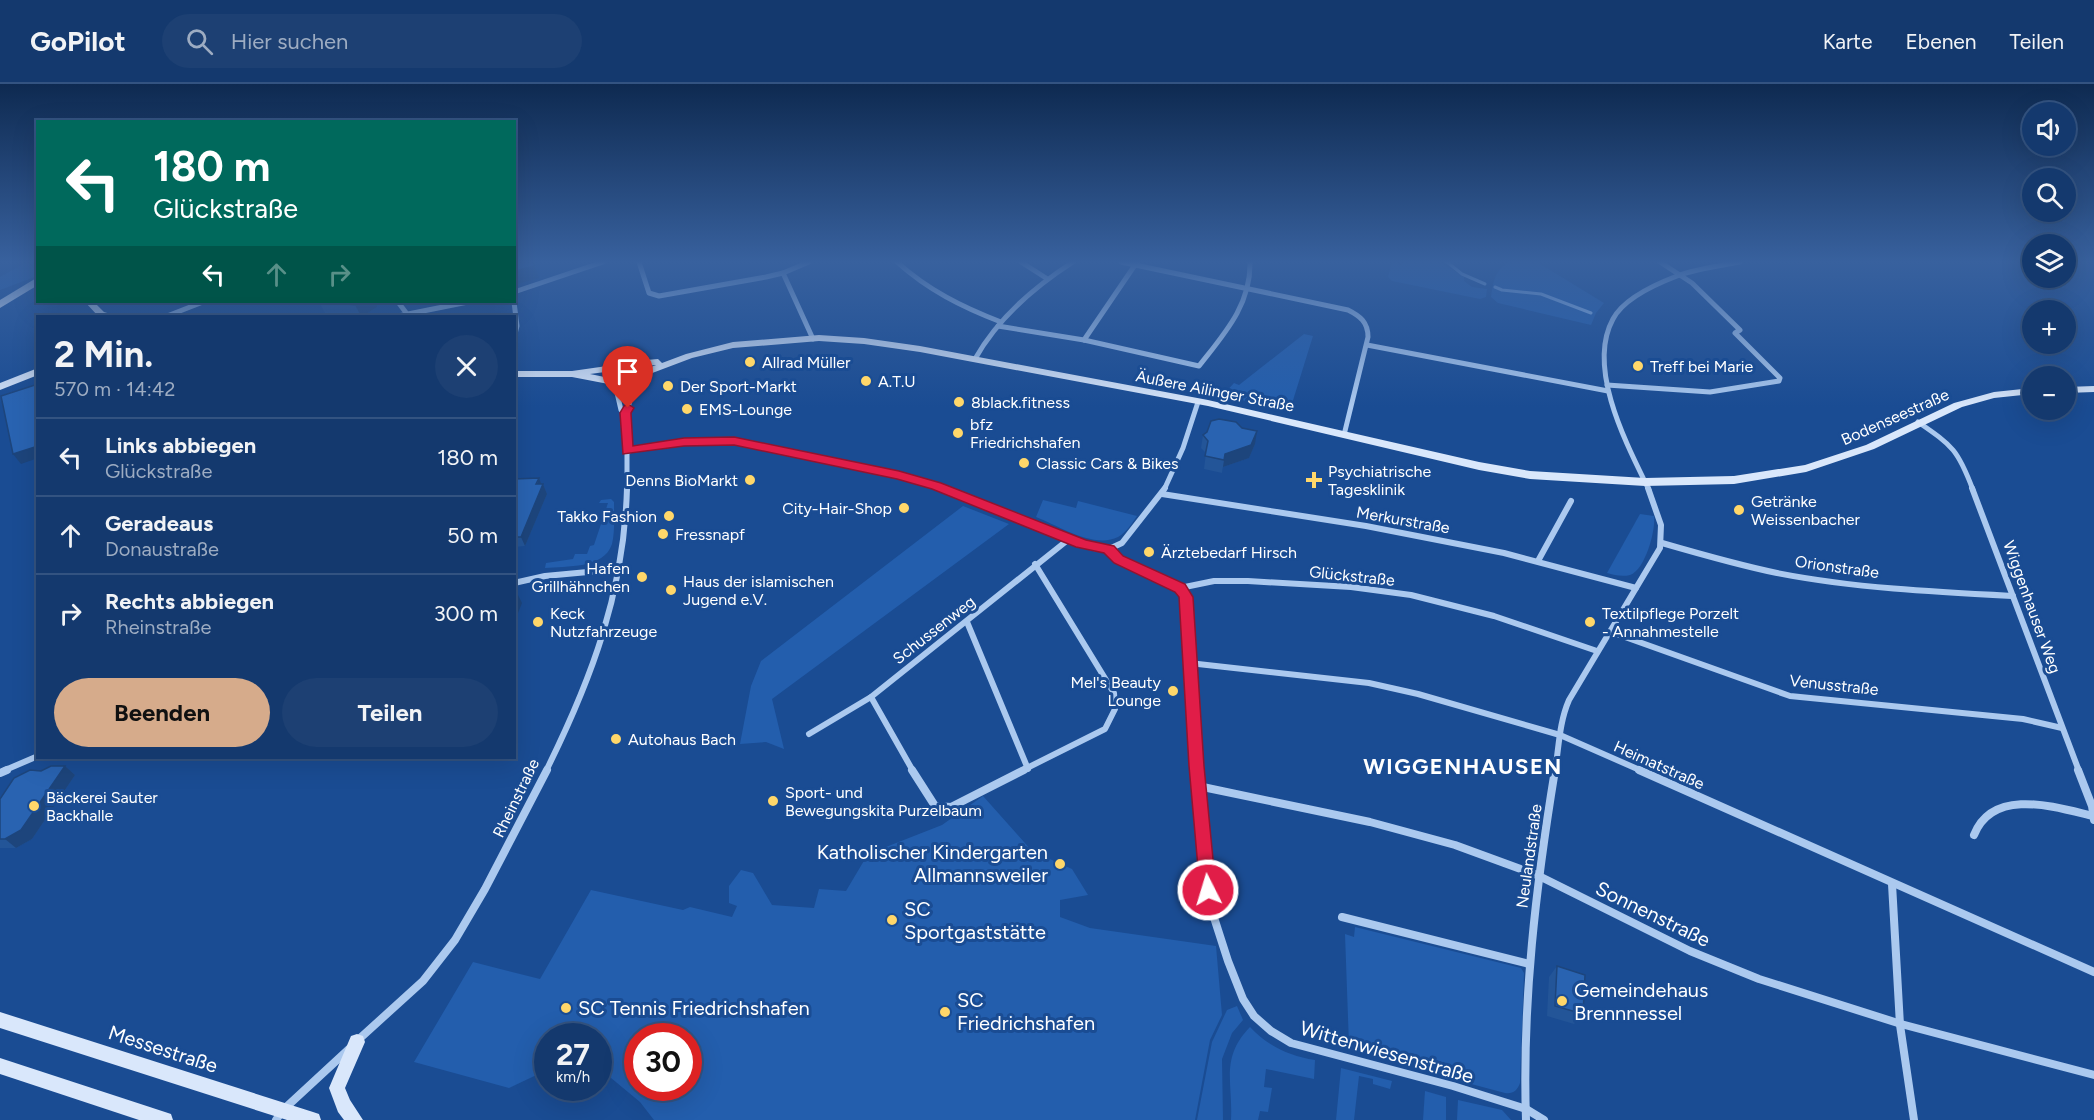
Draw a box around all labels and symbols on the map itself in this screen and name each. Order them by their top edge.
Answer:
pin [602,346,653,408]
place label: Allrad Müller [762,353,851,372]
marker: Allrad Müller [743,355,757,369]
place label: Treff bei Marie [1650,357,1754,376]
marker: Treff bei Marie [1631,359,1645,373]
street label: Äußere Ailinger Straße [1134,366,1296,416]
place label: A.T.U [878,372,916,391]
marker: A.T.U [859,374,873,388]
place label: Der Sport-Markt [680,377,797,396]
marker: Der Sport-Markt [661,379,675,393]
street label: Bodenseestraße [1838,385,1952,449]
place label: 8black.fitness [971,393,1070,412]
marker: 8black.fitness [952,395,966,409]
place label: EMS-Lounge [699,400,792,419]
marker: EMS-Lounge [680,402,694,416]
place label: bfz Friedrichshafen [970,415,1081,452]
marker: bfz Friedrichshafen [951,426,965,440]
place label: Classic Cars & Bikes [1036,454,1178,473]
marker: Classic Cars & Bikes [1017,456,1031,470]
place label: Psychiatrische Tagesklinik [1328,462,1432,499]
place label: Denns BioMarkt [625,471,738,490]
marker: Psychiatrische Tagesklinik [1305,471,1323,489]
marker: Denns BioMarkt [743,473,757,487]
place label: Getränke Weissenbacher [1751,492,1861,529]
place label: City-Hair-Shop [782,499,892,518]
marker: City-Hair-Shop [897,501,911,515]
street label: Merkurstraße [1355,502,1451,538]
marker: Getränke Weissenbacher [1732,503,1746,517]
place label: Takko Fashion [557,507,657,526]
marker: Takko Fashion [662,509,676,523]
place label: Fressnapf [675,525,745,544]
marker: Fressnapf [656,527,670,541]
street label: Wiggenhauser Weg [1999,538,2065,676]
place label: Ärztebedarf Hirsch [1161,543,1297,562]
marker: Ärztebedarf Hirsch [1142,545,1156,559]
street label: Orionstraße [1794,552,1880,582]
place label: Hafen Grillhähnchen [532,559,630,596]
street label: Glückstraße [1308,562,1396,590]
marker: Hafen Grillhähnchen [635,570,649,584]
place label: Haus der islamischen Jugend e.V. [683,572,834,609]
marker: Haus der islamischen Jugend e.V. [664,583,678,597]
street label: Schussenweg [889,592,979,668]
place label: Keck Nutzfahrzeuge [550,604,657,641]
place label: Textilpflege Porzelt - Annahmestelle [1602,604,1739,641]
marker: Keck Nutzfahrzeuge [531,615,545,629]
marker: Textilpflege Porzelt - Annahmestelle [1583,615,1597,629]
street label: Venusstraße [1789,671,1880,699]
place label: Mel's Beauty Lounge [1071,673,1162,710]
marker: Mel's Beauty Lounge [1166,684,1180,698]
place label: Autohaus Bach [628,730,736,749]
marker: Autohaus Bach [609,732,623,746]
street label: Heimatstraße [1611,737,1707,794]
district label: WIGGENHAUSEN [1363,753,1563,780]
street label: Rheinstraße [489,755,543,840]
place label: Sport- und Bewegungskita Purzelbaum [785,783,982,820]
place label: Bäckerei Sauter Backhalle [46,788,158,825]
marker: Sport- und Bewegungskita Purzelbaum [766,794,780,808]
marker: Bäckerei Sauter Backhalle [27,799,41,813]
street label: Neulandstraße [1512,802,1546,909]
place label: Katholischer Kindergarten Allmannsweiler [817,840,1048,887]
marker: Katholischer Kindergarten Allmannsweiler [1053,857,1067,871]
position arrow [1176,858,1240,922]
street label: Sonnenstraße [1592,876,1714,952]
place label: SC Sportgaststätte [904,897,1046,944]
marker: SC Sportgaststätte [885,913,899,927]
place label: Gemeindehaus Brennnessel [1574,978,1708,1025]
place label: SC Friedrichshafen [957,988,1095,1035]
marker: Gemeindehaus Brennnessel [1555,994,1569,1008]
place label: SC Tennis Friedrichshafen [578,996,810,1020]
marker: SC Tennis Friedrichshafen [559,1001,573,1015]
marker: SC Friedrichshafen [938,1005,952,1019]
street label: Wittenwiesenstraße [1297,1016,1477,1088]
street label: Messestraße [105,1020,221,1078]
speed limit sign: 30 [624,1023,702,1101]

